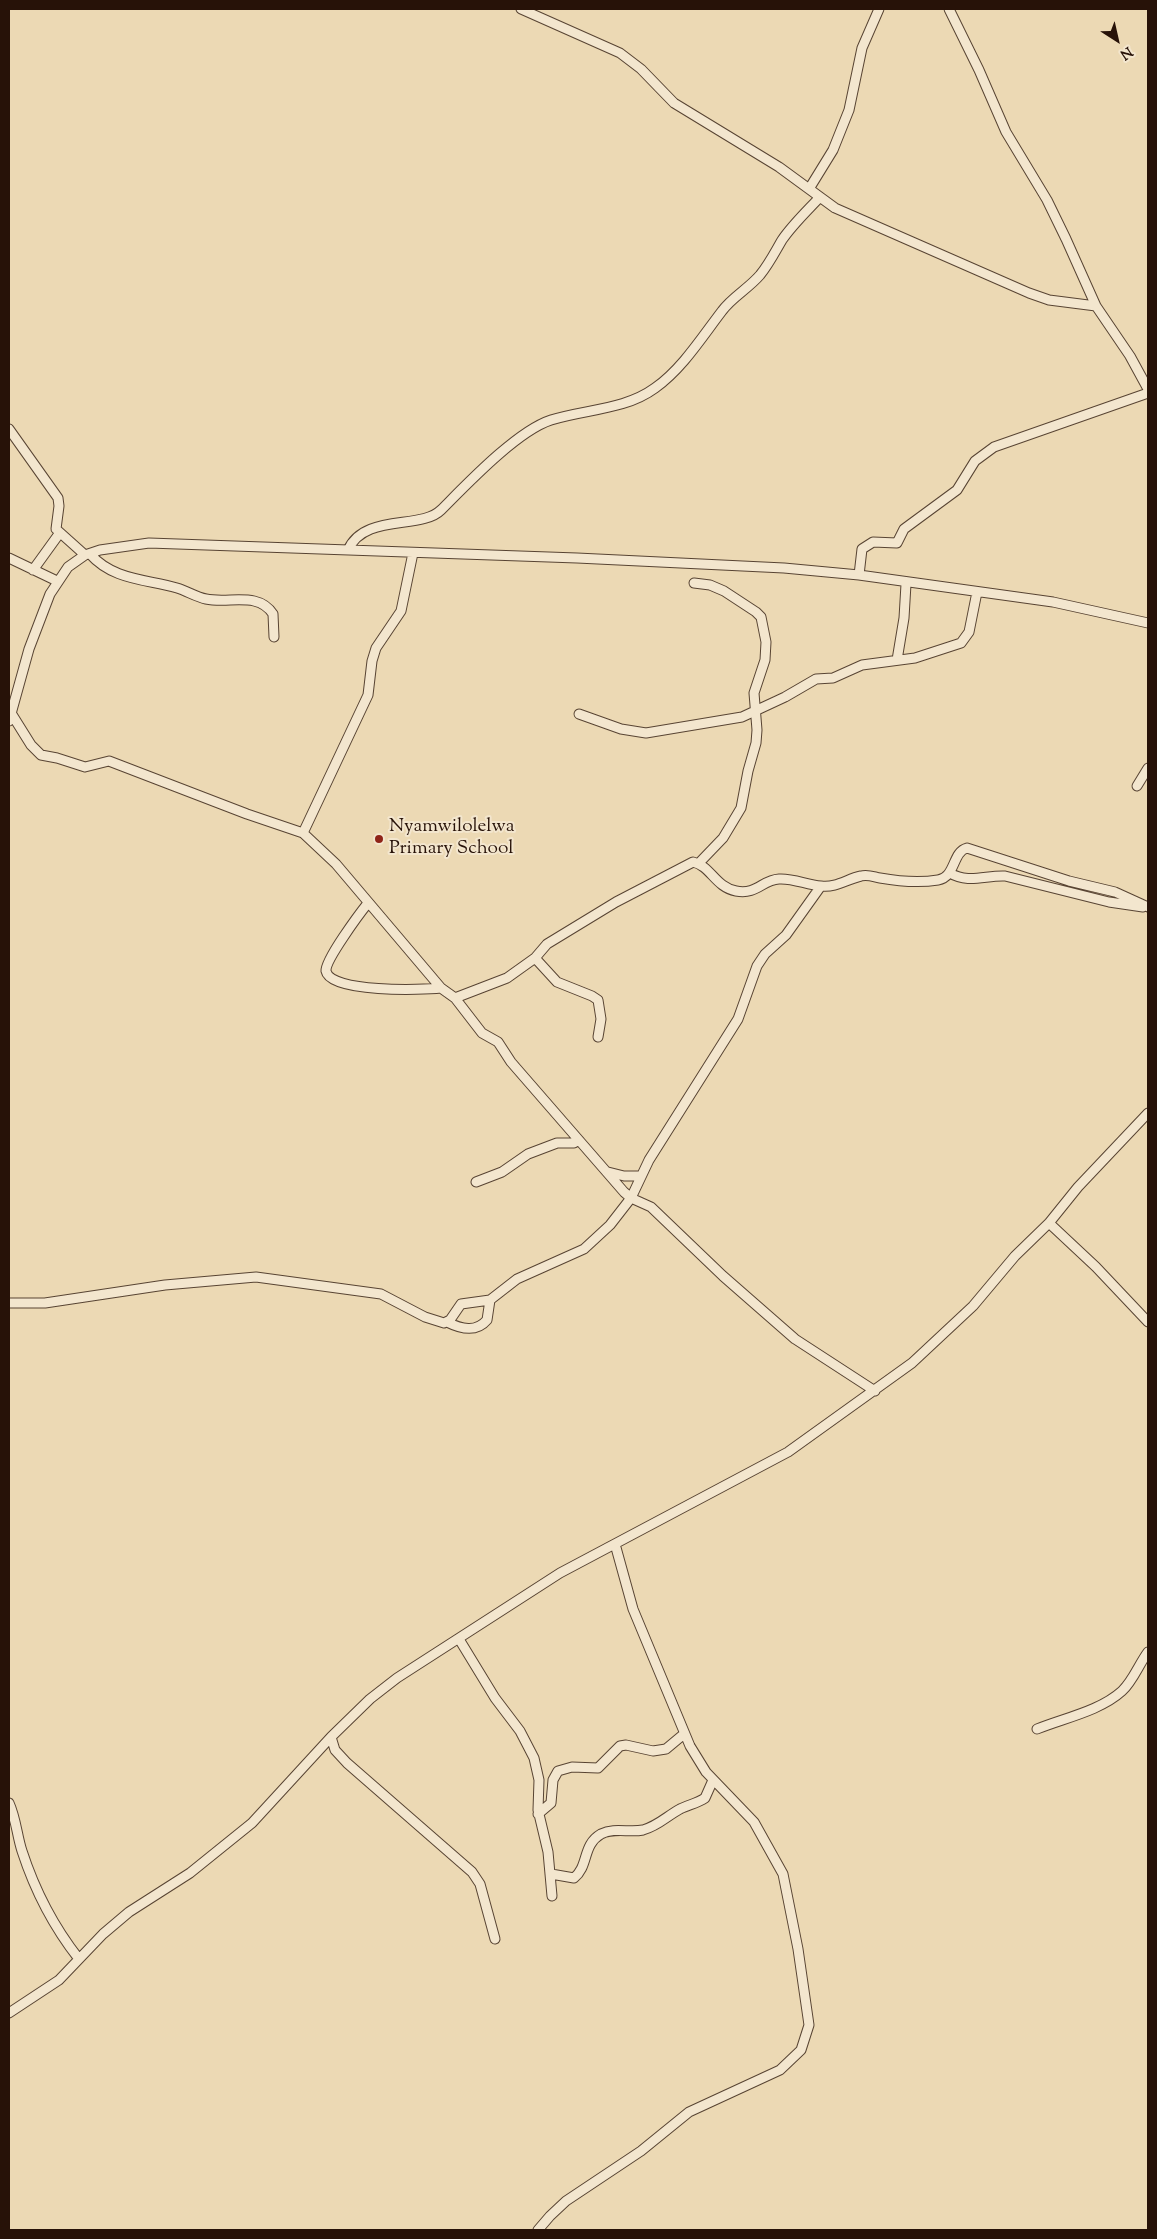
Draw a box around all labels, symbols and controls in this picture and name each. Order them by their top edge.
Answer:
north arrow [1092,15,1142,65]
text: N [1115,41,1136,64]
place label: Nyamwilolelwa Primary School [389,817,514,861]
marker: Nyamwilolelwa Primary School [373,833,385,845]

